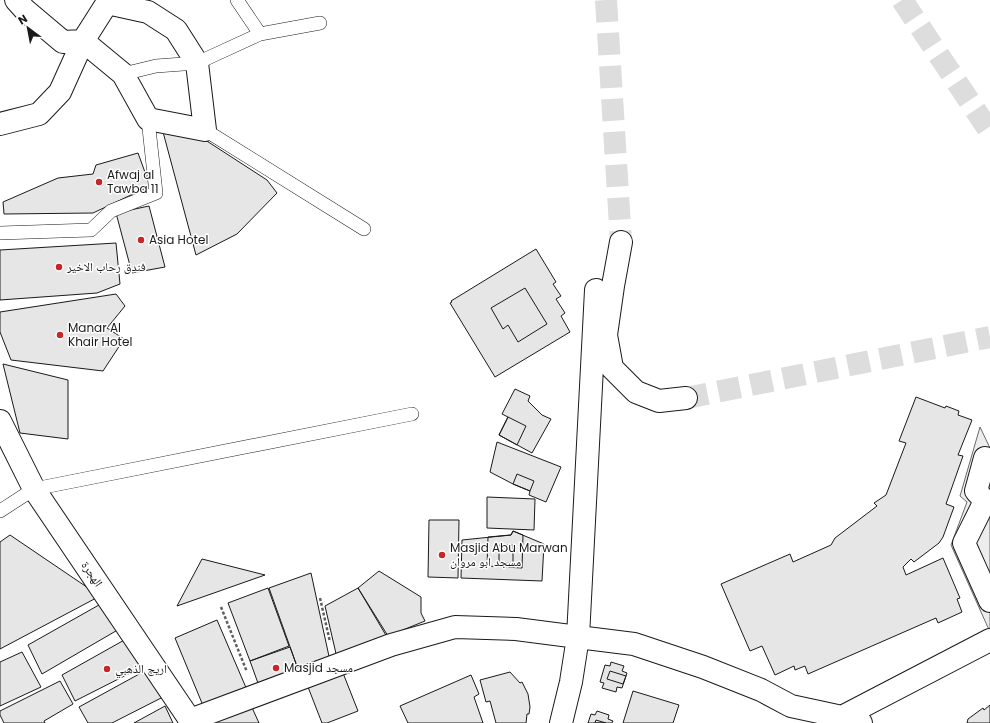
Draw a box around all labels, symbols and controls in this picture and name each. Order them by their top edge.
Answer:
north arrow [8,8,48,48]
text: N [15,11,30,28]
place label: Afwaj al Tawba 11 [107,166,159,197]
marker: Afwaj al Tawba 11 [94,177,104,187]
place label: Asia Hotel [149,231,208,248]
marker: Asia Hotel [136,235,146,245]
place label: فندق رحاب الاخير [66,258,146,275]
marker: فندق رحاب الاخير [54,262,64,272]
place label: Manar Al Khair Hotel [68,319,132,350]
marker: Manar Al Khair Hotel [55,330,65,340]
place label: Masjid Abu Marwan مسجد ابو مروان [450,539,568,570]
marker: Masjid Abu Marwan مسجد ابو مروان [437,550,447,560]
street label: الهجرة [78,557,107,590]
place label: Masjid مسجد [284,659,353,676]
place label: اريج الذهبي [115,660,167,679]
marker: Masjid مسجد [271,663,281,673]
marker: اريج الذهبي [102,664,112,674]

